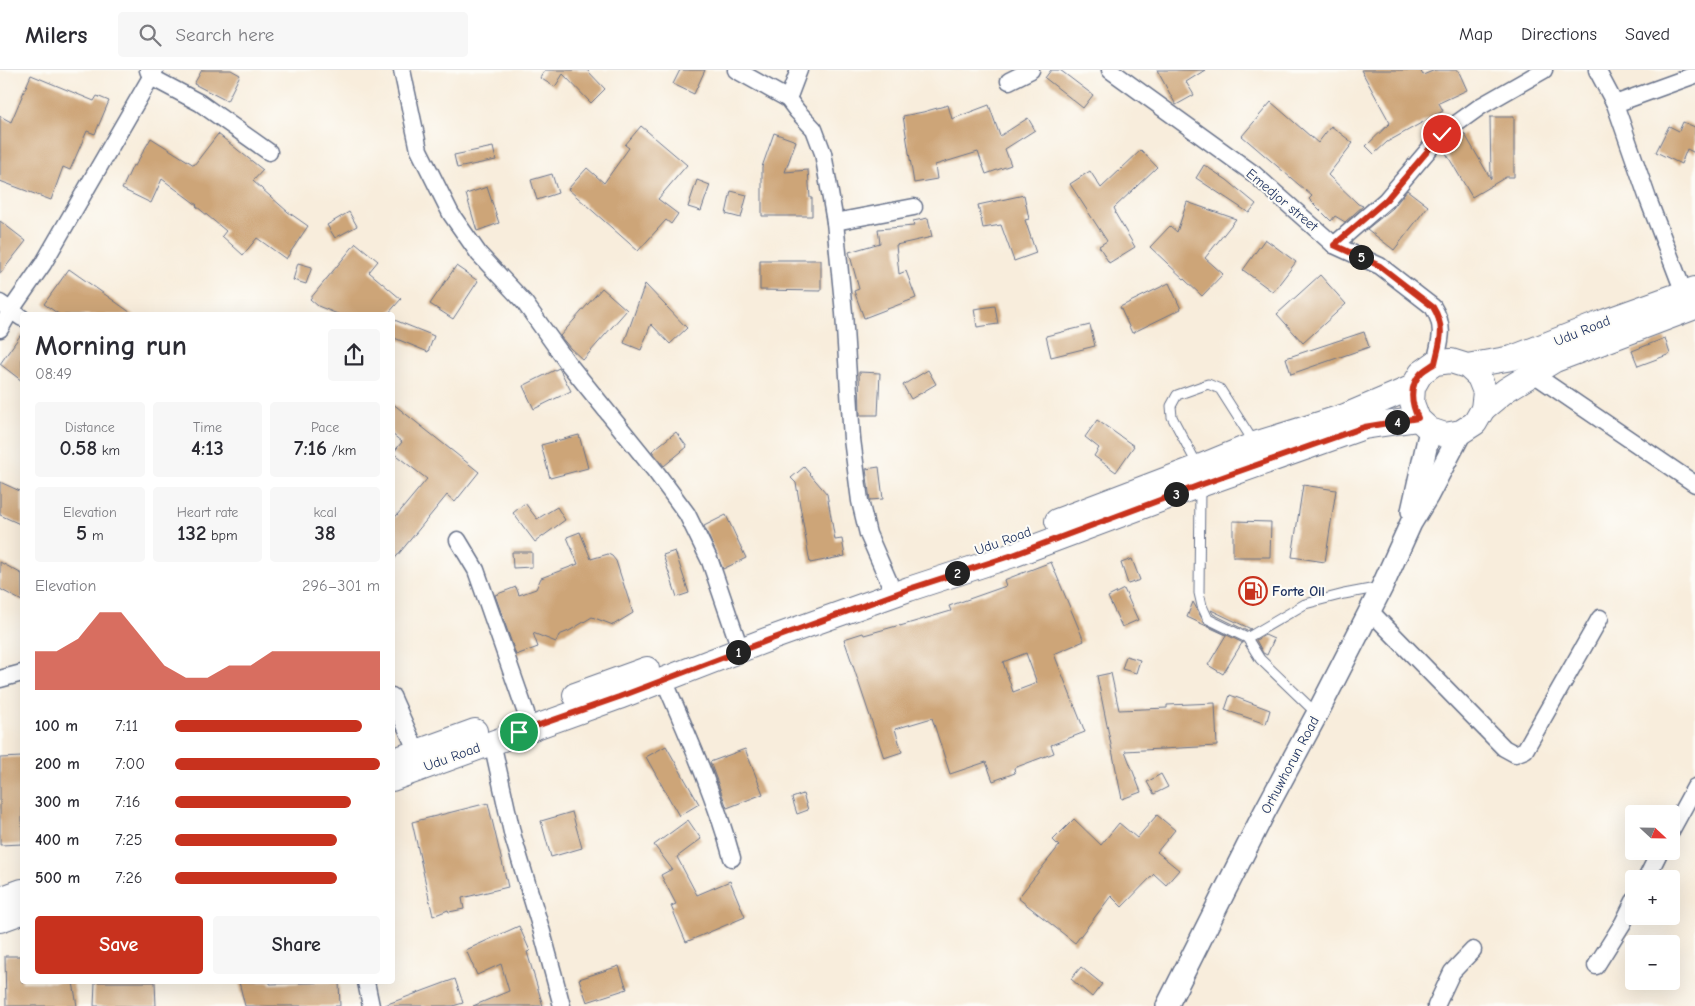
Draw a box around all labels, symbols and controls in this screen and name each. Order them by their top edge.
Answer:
search box [118,12,468,57]
text: Milers [25,21,88,49]
icon: search [136,21,164,49]
text: Search here [176,24,274,46]
text: Map [1459,24,1493,45]
text: Directions [1521,24,1597,45]
text: Saved [1625,24,1670,45]
pin [1421,113,1463,155]
icon: check [1428,120,1456,148]
street label: Emedjor street [1243,165,1322,236]
pin: 5 [1348,244,1374,270]
text: 5 [1358,249,1365,266]
street label: Udu Road [1551,312,1613,350]
button: share [328,329,380,381]
text: Morning run [35,330,187,362]
text: 08:49 [35,365,72,383]
pin: 4 [1384,410,1410,434]
text: 4 [1394,414,1401,431]
text: Distance [65,419,115,436]
text: Time [193,419,222,436]
text: Pace [311,419,339,436]
text: 0.58 [59,436,97,460]
text: 4:13 [191,436,224,460]
text: 7:16 [294,436,327,460]
text: km [97,442,120,459]
text: /km [327,442,356,459]
pin: 3 [1164,482,1188,506]
text: 3 [1173,486,1180,503]
text: Elevation [63,504,117,521]
text: Heart rate [177,504,238,521]
text: kcal [313,504,337,521]
text: 5 [76,521,87,545]
text: 132 [177,521,206,545]
text: 38 [315,521,336,545]
street label: Udu Road [972,523,1034,559]
text: m [87,527,104,544]
text: bpm [206,527,238,544]
pin: 2 [944,560,970,586]
text: 2 [954,565,961,582]
fuel station icon: Forte Oil [1238,576,1268,606]
text: Elevation [35,577,96,595]
text: 296–301 m [302,577,380,595]
place label: Forte Oil [1272,583,1325,600]
pin: 1 [726,640,750,664]
text: 1 [736,644,741,661]
pin [498,711,540,753]
street label: Orhuwhorun Road [1257,713,1323,817]
text: 100 m [35,717,78,735]
text: 7:11 [115,717,138,735]
icon: arrive [505,718,533,746]
street label: Udu Road [421,739,483,775]
text: 200 m [35,755,80,773]
text: 7:00 [115,755,145,773]
text: 300 m [35,793,80,811]
text: 7:16 [115,793,140,811]
north arrow [1625,805,1680,860]
map controls [1625,805,1680,990]
text: 400 m [35,831,79,849]
text: 7:25 [115,831,143,849]
text: 500 m [35,869,80,887]
text: 7:26 [115,869,143,887]
button: + [1625,870,1680,925]
button: Save [35,916,203,974]
button: Share [213,916,380,974]
button: − [1625,935,1680,990]

